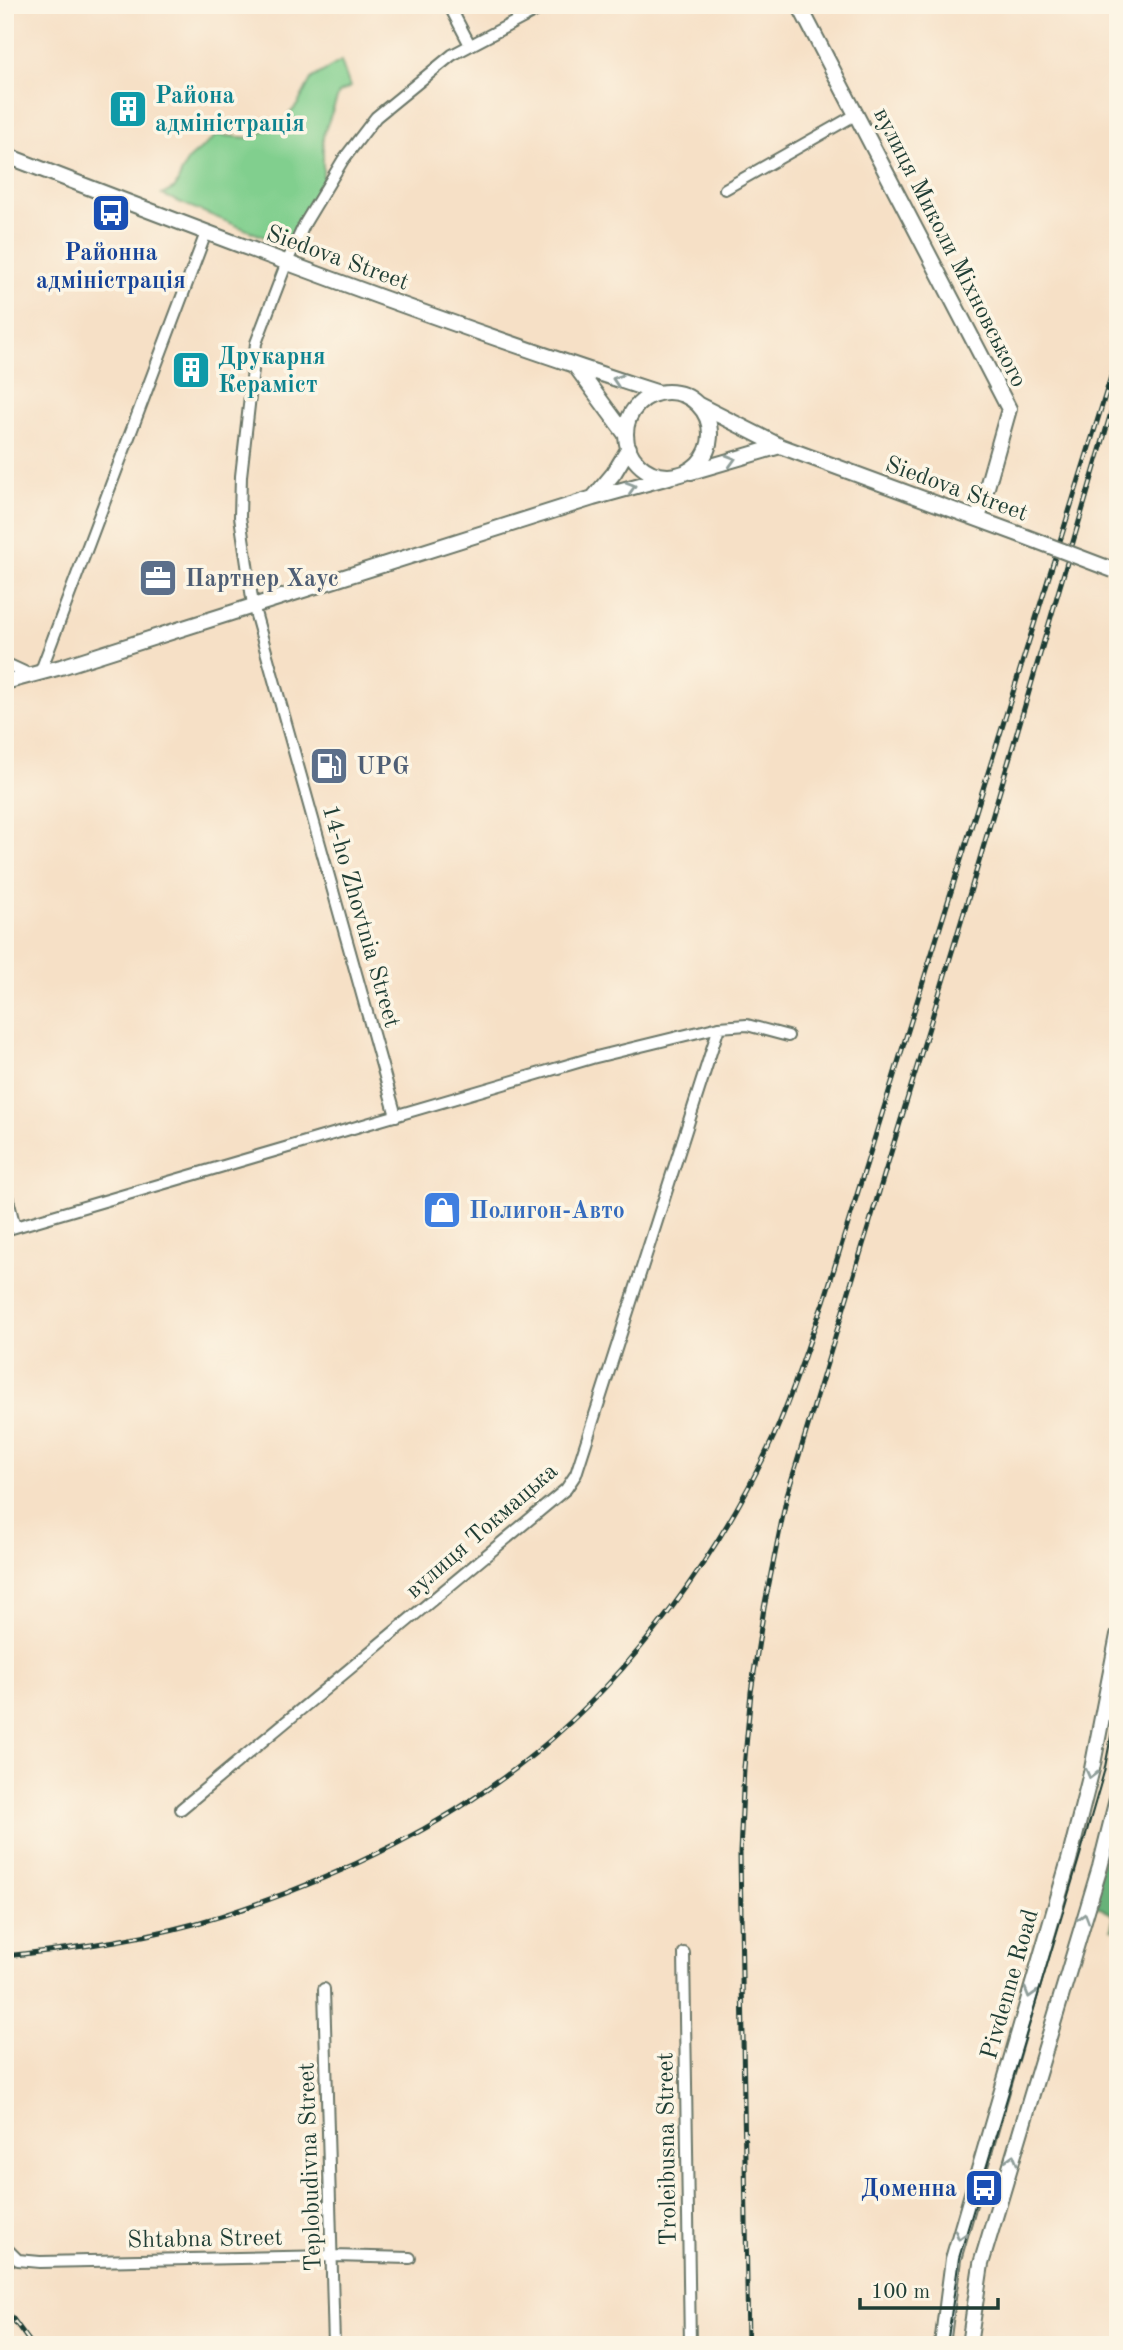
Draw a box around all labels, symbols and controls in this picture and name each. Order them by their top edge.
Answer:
place label: Района адміністрація [155,85,305,137]
building icon: Района адміністрація [107,88,149,130]
street label: вулиця Миколи Міхновського [868,104,1030,392]
bus stop icon: Районна адміністрація [90,192,132,234]
street label: Siedova Street [263,222,412,296]
place label: Районна адміністрація [36,242,186,294]
place label: Друкарня Кераміст [218,346,326,398]
building icon: Друкарня Кераміст [170,349,212,391]
one-way arrow [611,373,623,388]
street label: Siedova Street [882,453,1031,527]
one-way arrow [725,454,737,468]
one-way arrow [625,481,637,496]
office icon: Партнер Хаус [137,557,179,599]
place label: Партнер Хаус [185,568,339,592]
fuel station icon: UPG [308,745,350,787]
place label: UPG [356,756,409,780]
street label: 14-ho Zhovtnia Street [317,802,403,1031]
shop icon: Полигон-Авто [421,1189,463,1231]
place label: Полигон-Авто [469,1200,625,1224]
street label: вулиця Токмацька [402,1459,563,1604]
one-way arrow [1085,1768,1099,1780]
street label: Pivdenne Road [978,1907,1044,2062]
one-way arrow [1075,1912,1090,1924]
one-way arrow [1024,1987,1038,1999]
street label: Troleibusna Street [654,2052,682,2246]
street label: Teplobudivna Street [295,2062,327,2272]
one-way arrow [1004,2154,1019,2166]
bus stop icon: Доменна [963,2167,1005,2209]
place label: Доменна [861,2178,957,2202]
street label: Shtabna Street [127,2227,283,2253]
one-way arrow [953,2229,968,2241]
scale bar [860,2266,999,2310]
text: 100 m [871,2282,930,2303]

